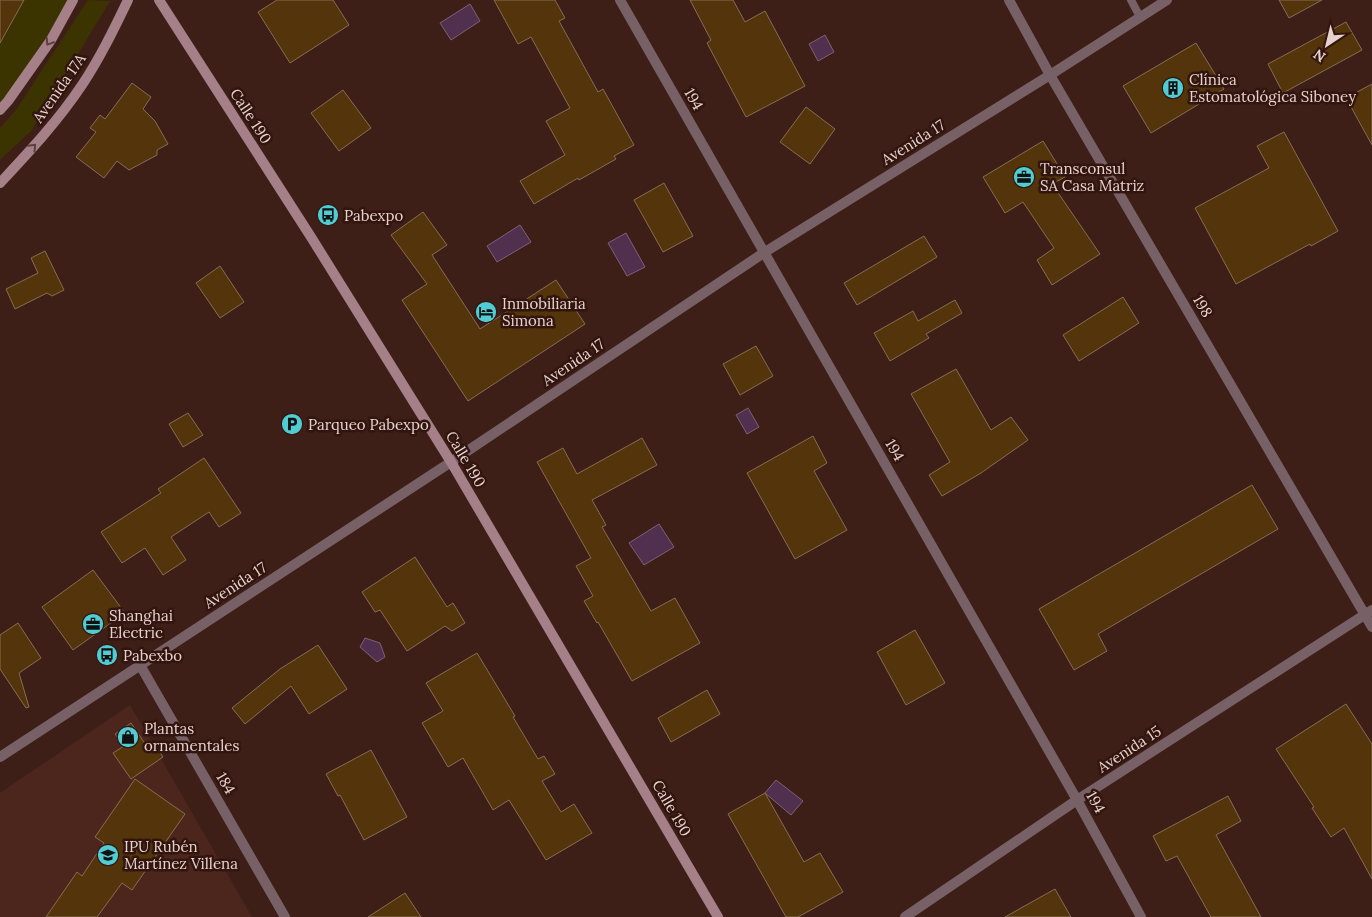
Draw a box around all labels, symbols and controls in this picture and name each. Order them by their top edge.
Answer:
north arrow [1302,20,1352,70]
one-way arrow [45,37,55,46]
text: N [1310,45,1329,66]
street label: Avenida 17A [28,49,90,127]
place label: Clínica Estomatológica Siboney [1189,70,1356,106]
building icon: Clínica Estomatológica Siboney [1161,76,1185,100]
street label: Calle 190 [226,85,276,147]
street label: 194 [680,85,708,113]
street label: Avenida 17 [877,115,948,169]
one-way arrow [27,144,36,153]
place label: Transconsul SA Casa Matriz [1040,159,1144,195]
office icon: Transconsul SA Casa Matriz [1012,165,1036,189]
bus stop icon: Pabexpo [316,203,340,227]
place label: Pabexpo [344,206,403,225]
street label: 198 [1189,291,1217,321]
place label: Inmobiliaria Simona [502,294,586,330]
hotel icon: Inmobiliaria Simona [474,300,498,324]
street label: Avenida 17 [537,334,608,390]
parking icon: Parqueo Pabexpo [280,412,304,436]
place label: Parqueo Pabexpo [308,415,429,434]
street label: Calle 190 [442,428,490,490]
street label: 194 [881,436,909,464]
street label: Avenida 17 [199,558,270,613]
place label: Shanghai Electric [109,606,173,642]
office icon: Shanghai Electric [81,612,105,636]
bus stop icon: Pabexbo [95,643,119,667]
place label: Pabexbo [123,646,182,665]
place label: Plantas ornamentales [144,719,239,755]
street label: Avenida 15 [1093,721,1165,777]
shop icon: Plantas ornamentales [116,725,140,749]
street label: 184 [212,769,240,797]
street label: Calle 190 [648,776,696,840]
street label: 194 [1082,788,1110,816]
place label: IPU Rubén Martínez Villena [124,837,238,873]
school or university icon: IPU Rubén Martínez Villena [96,843,120,867]

